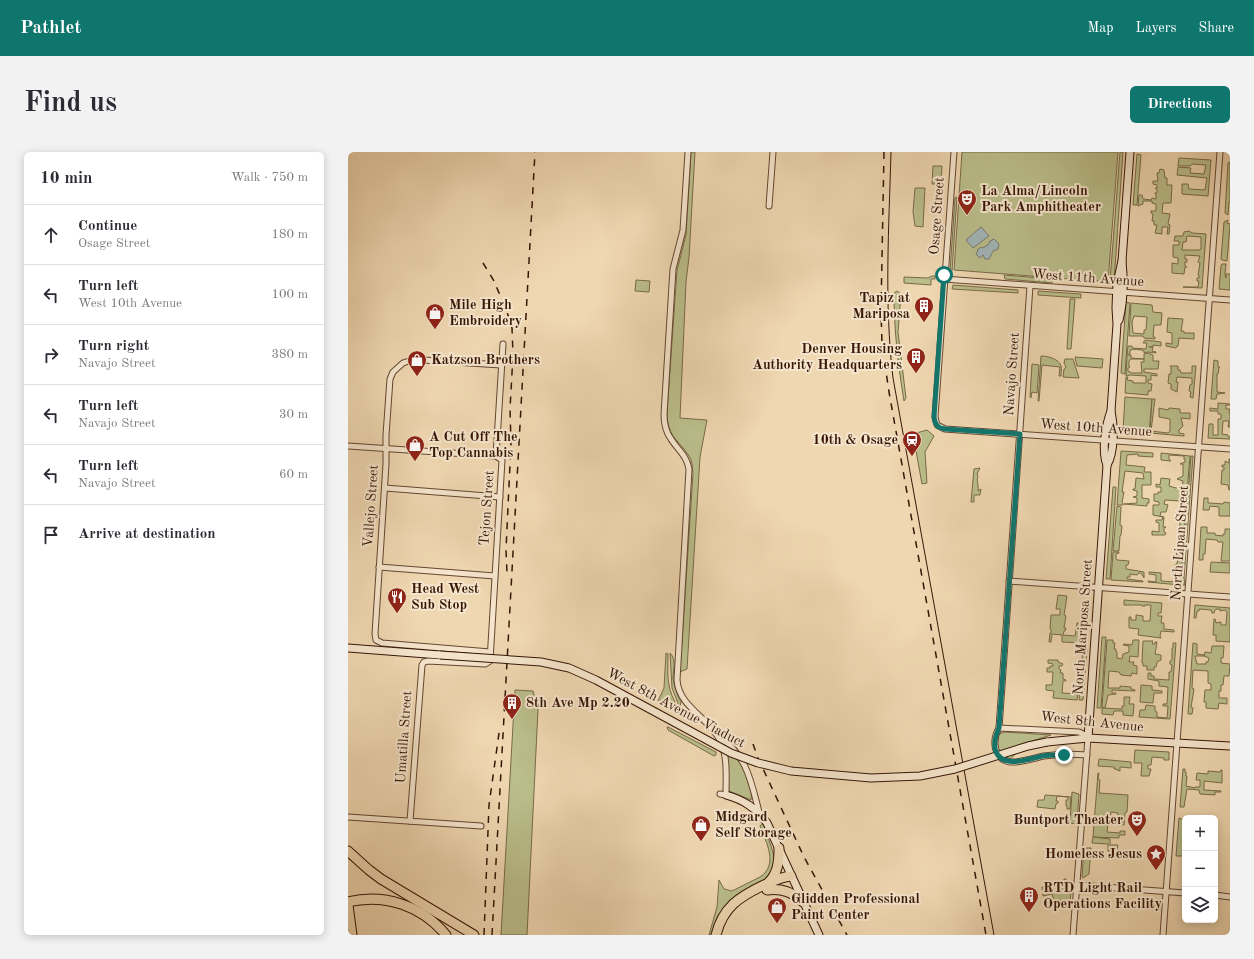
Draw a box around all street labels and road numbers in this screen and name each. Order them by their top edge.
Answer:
street label: Osage Street [927,177,947,255]
street label: West 11th Avenue [1032,267,1144,289]
street label: Navajo Street [1002,332,1022,416]
street label: West 10th Avenue [1040,417,1152,439]
street label: Vallejo Street [361,464,381,548]
street label: Tejon Street [477,470,497,546]
street label: North Lipan Street [1169,485,1191,601]
street label: North Mariposa Street [1071,558,1095,695]
street label: West 8th Avenue Viaduct [604,666,748,751]
street label: Umatilla Street [394,690,414,784]
street label: West 8th Avenue [1040,710,1144,734]

